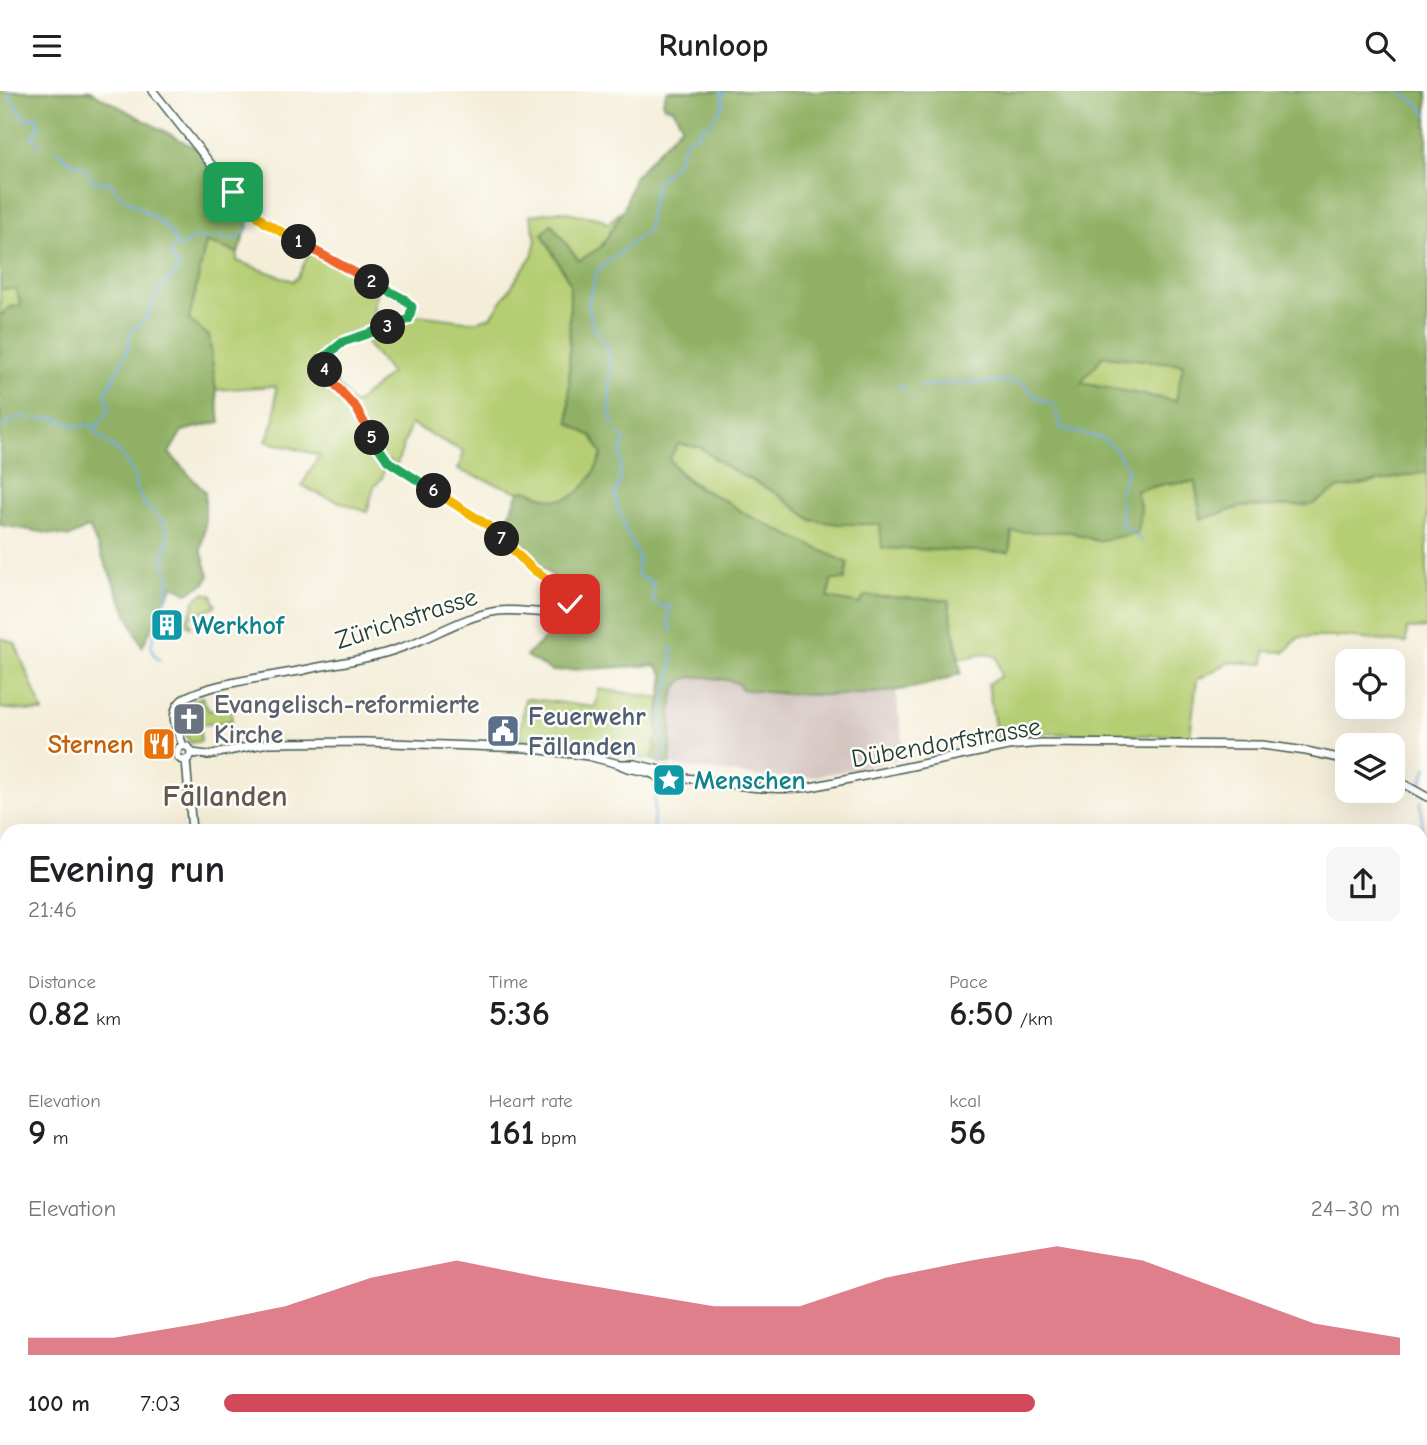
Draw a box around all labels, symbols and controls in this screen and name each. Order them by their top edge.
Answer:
icon: menu [28,27,66,65]
text: Runloop [659,27,768,64]
icon: search [1361,27,1399,65]
pin [203,162,263,222]
icon: arrive [214,173,252,211]
pin: 1 [282,225,316,259]
text: 1 [295,230,302,252]
pin: 2 [354,265,390,299]
text: 2 [367,270,376,292]
pin: 3 [370,309,406,345]
text: 3 [383,315,392,337]
pin: 4 [308,353,342,387]
text: 4 [320,358,329,380]
pin: 5 [354,421,390,455]
text: 5 [366,426,377,448]
pin: 6 [416,473,452,509]
text: 6 [429,479,438,501]
pin: 7 [484,521,520,557]
text: 7 [497,527,506,549]
pin [540,574,600,634]
street label: Zürichstrasse [332,582,481,656]
icon: check [551,585,589,623]
building icon: Werkhof [148,606,186,644]
place label: Werkhof [192,611,286,641]
map controls [1335,649,1405,803]
button: locate [1335,649,1405,719]
place label: Evangelisch-reformierte Kirche [214,690,480,750]
church icon: Evangelisch-reformierte Kirche [170,700,208,738]
place label: Feuerwehr Fällanden [528,702,646,762]
public building icon: Feuerwehr Fällanden [484,712,522,750]
street label: Dübendorfstrasse [849,712,1043,774]
restaurant icon: Sternen [140,725,178,763]
place label: Sternen [48,730,134,760]
button: layers [1335,733,1405,803]
place icon: Menschen [650,761,688,799]
place label: Menschen [694,766,806,796]
district label: Fällanden [162,779,288,814]
button: share [1326,847,1400,921]
text: Evening run [28,848,225,892]
text: 21:46 [28,896,77,923]
text: Distance [28,971,96,993]
text: Time [489,971,528,993]
text: Pace [949,971,988,993]
text: 0.82 [28,993,90,1034]
text: 5:36 [489,993,550,1034]
text: 6:50 [949,993,1013,1034]
text: km [90,1008,121,1030]
text: /km [1013,1008,1053,1030]
text: Elevation [28,1090,101,1112]
text: Heart rate [489,1090,572,1112]
text: kcal [949,1090,981,1112]
text: 9 [28,1112,46,1153]
text: 161 [489,1112,534,1153]
text: 56 [949,1112,986,1153]
text: m [46,1127,68,1149]
text: bpm [534,1127,577,1149]
text: Elevation [28,1195,116,1222]
text: 24–30 m [1311,1195,1400,1222]
text: 100 m [28,1390,90,1417]
text: 7:03 [140,1390,181,1417]

